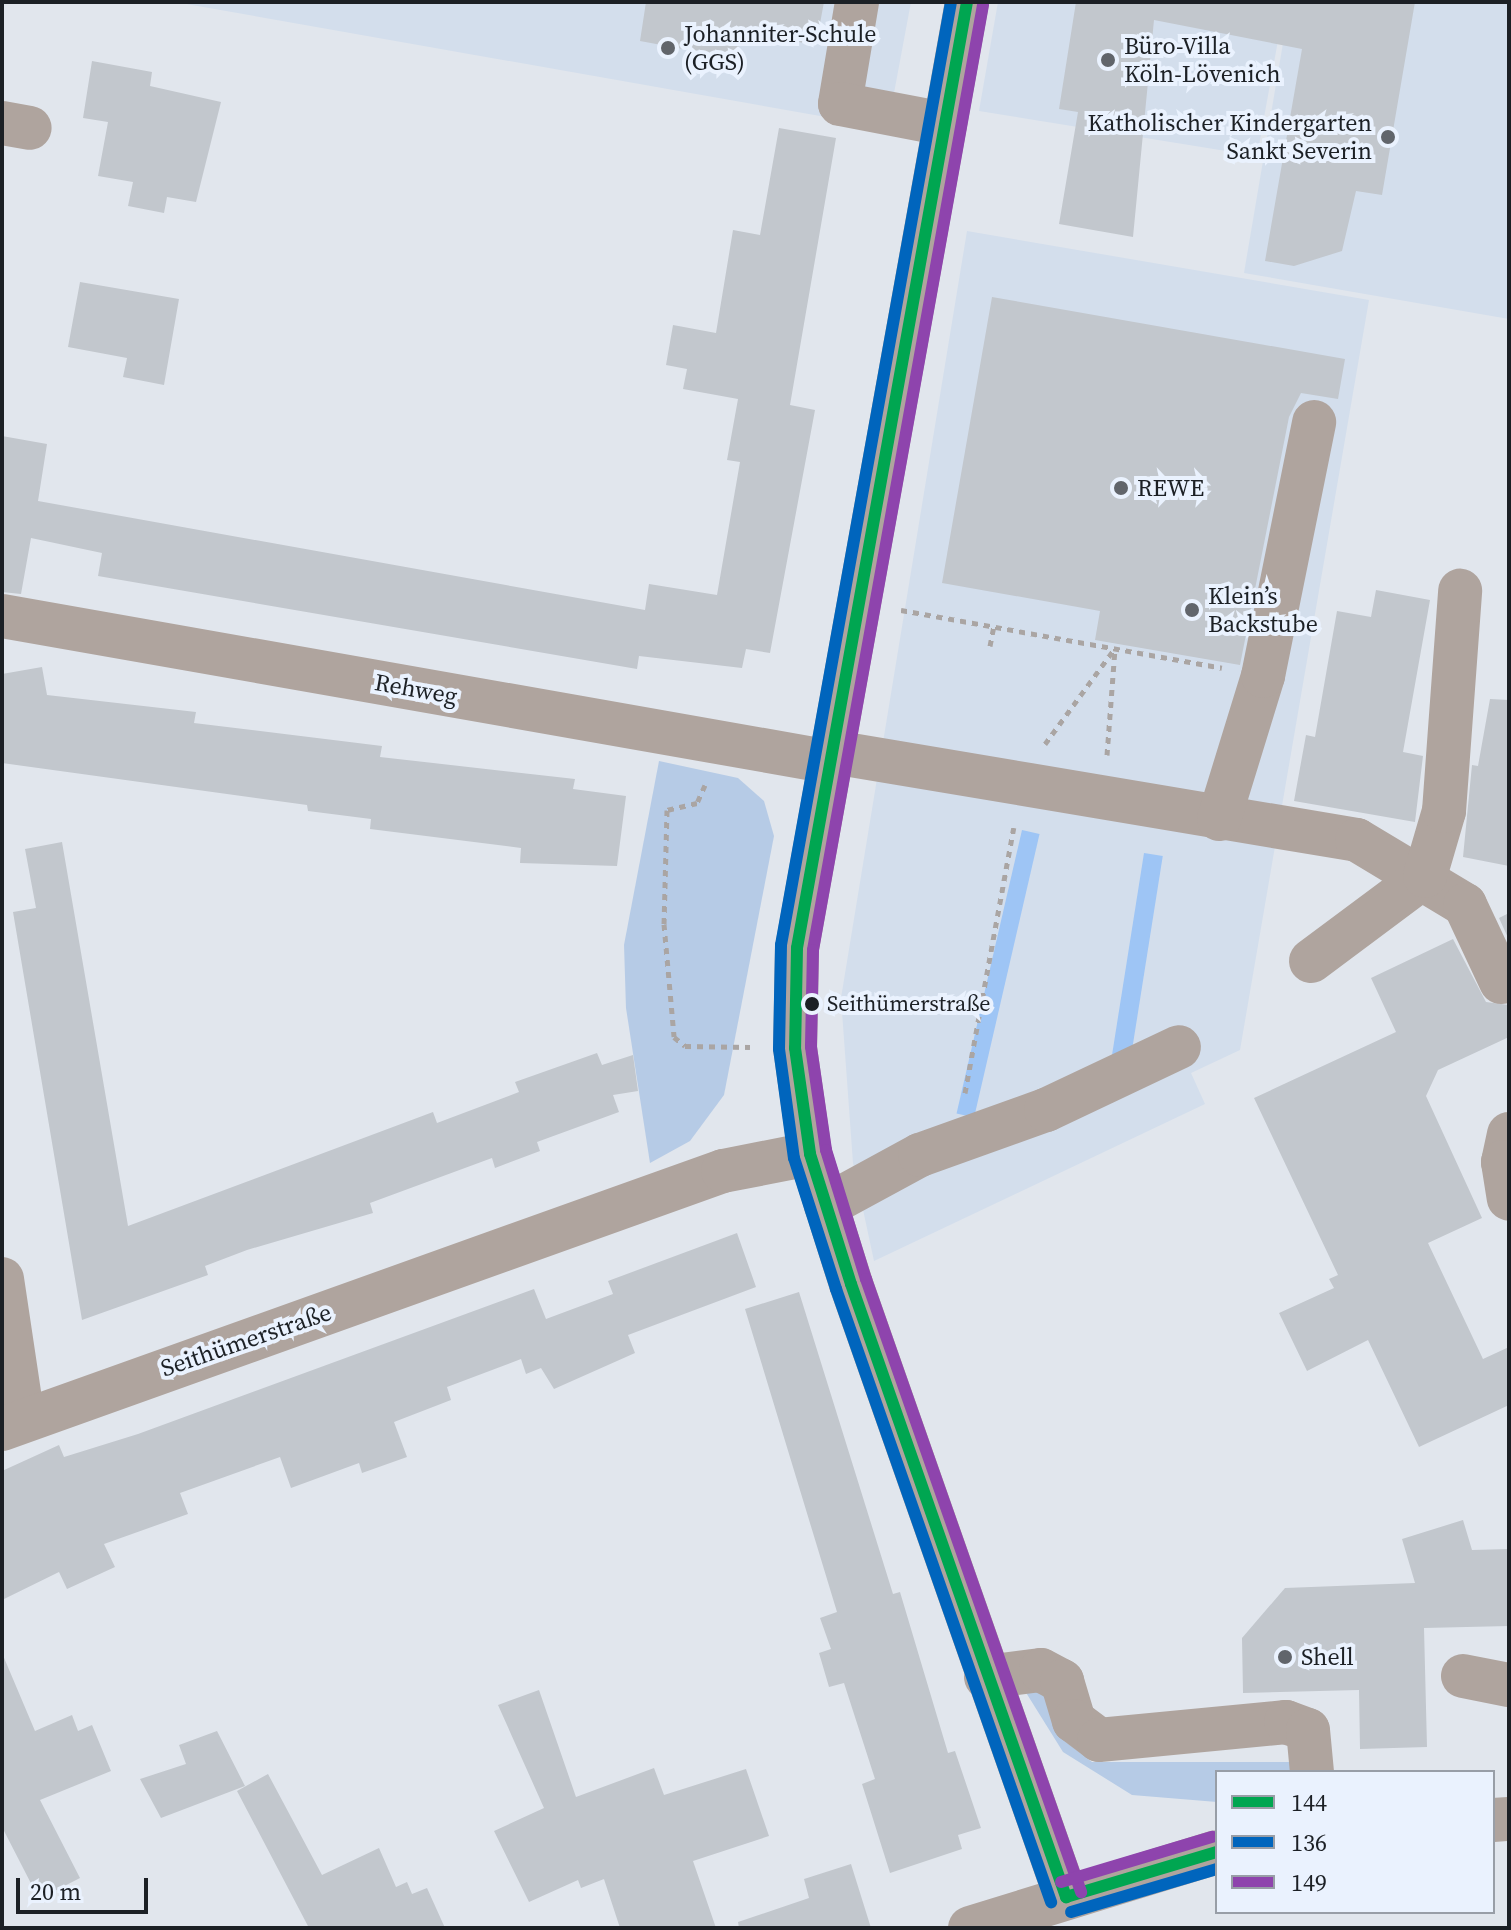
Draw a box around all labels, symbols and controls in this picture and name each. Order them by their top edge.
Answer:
place label: Johanniter-Schule (GGS) [684,20,877,76]
place label: Büro-Villa Köln-Lövenich [1124,32,1281,88]
marker: Johanniter-Schule (GGS) [659,39,677,57]
marker: Büro-Villa Köln-Lövenich [1099,51,1117,69]
place label: Katholischer Kindergarten Sankt Severin [1088,109,1372,165]
marker: Katholischer Kindergarten Sankt Severin [1379,128,1397,146]
place label: REWE [1137,474,1204,502]
marker: REWE [1112,479,1130,497]
place label: Klein’s Backstube [1208,582,1318,638]
marker: Klein’s Backstube [1183,601,1201,619]
street label: Rehweg [372,668,460,710]
place label: Seithümerstraße [827,991,990,1017]
marker: Seithümerstraße [804,996,820,1012]
street label: Seithümerstraße [157,1297,335,1383]
place label: Shell [1301,1643,1354,1671]
marker: Shell [1276,1648,1294,1666]
legend [1215,1770,1495,1914]
text: 144 [1291,1786,1327,1819]
text: 136 [1291,1826,1327,1859]
scale bar [20,1862,152,1912]
text: 149 [1291,1866,1327,1899]
text: 20 m [30,1875,81,1908]

